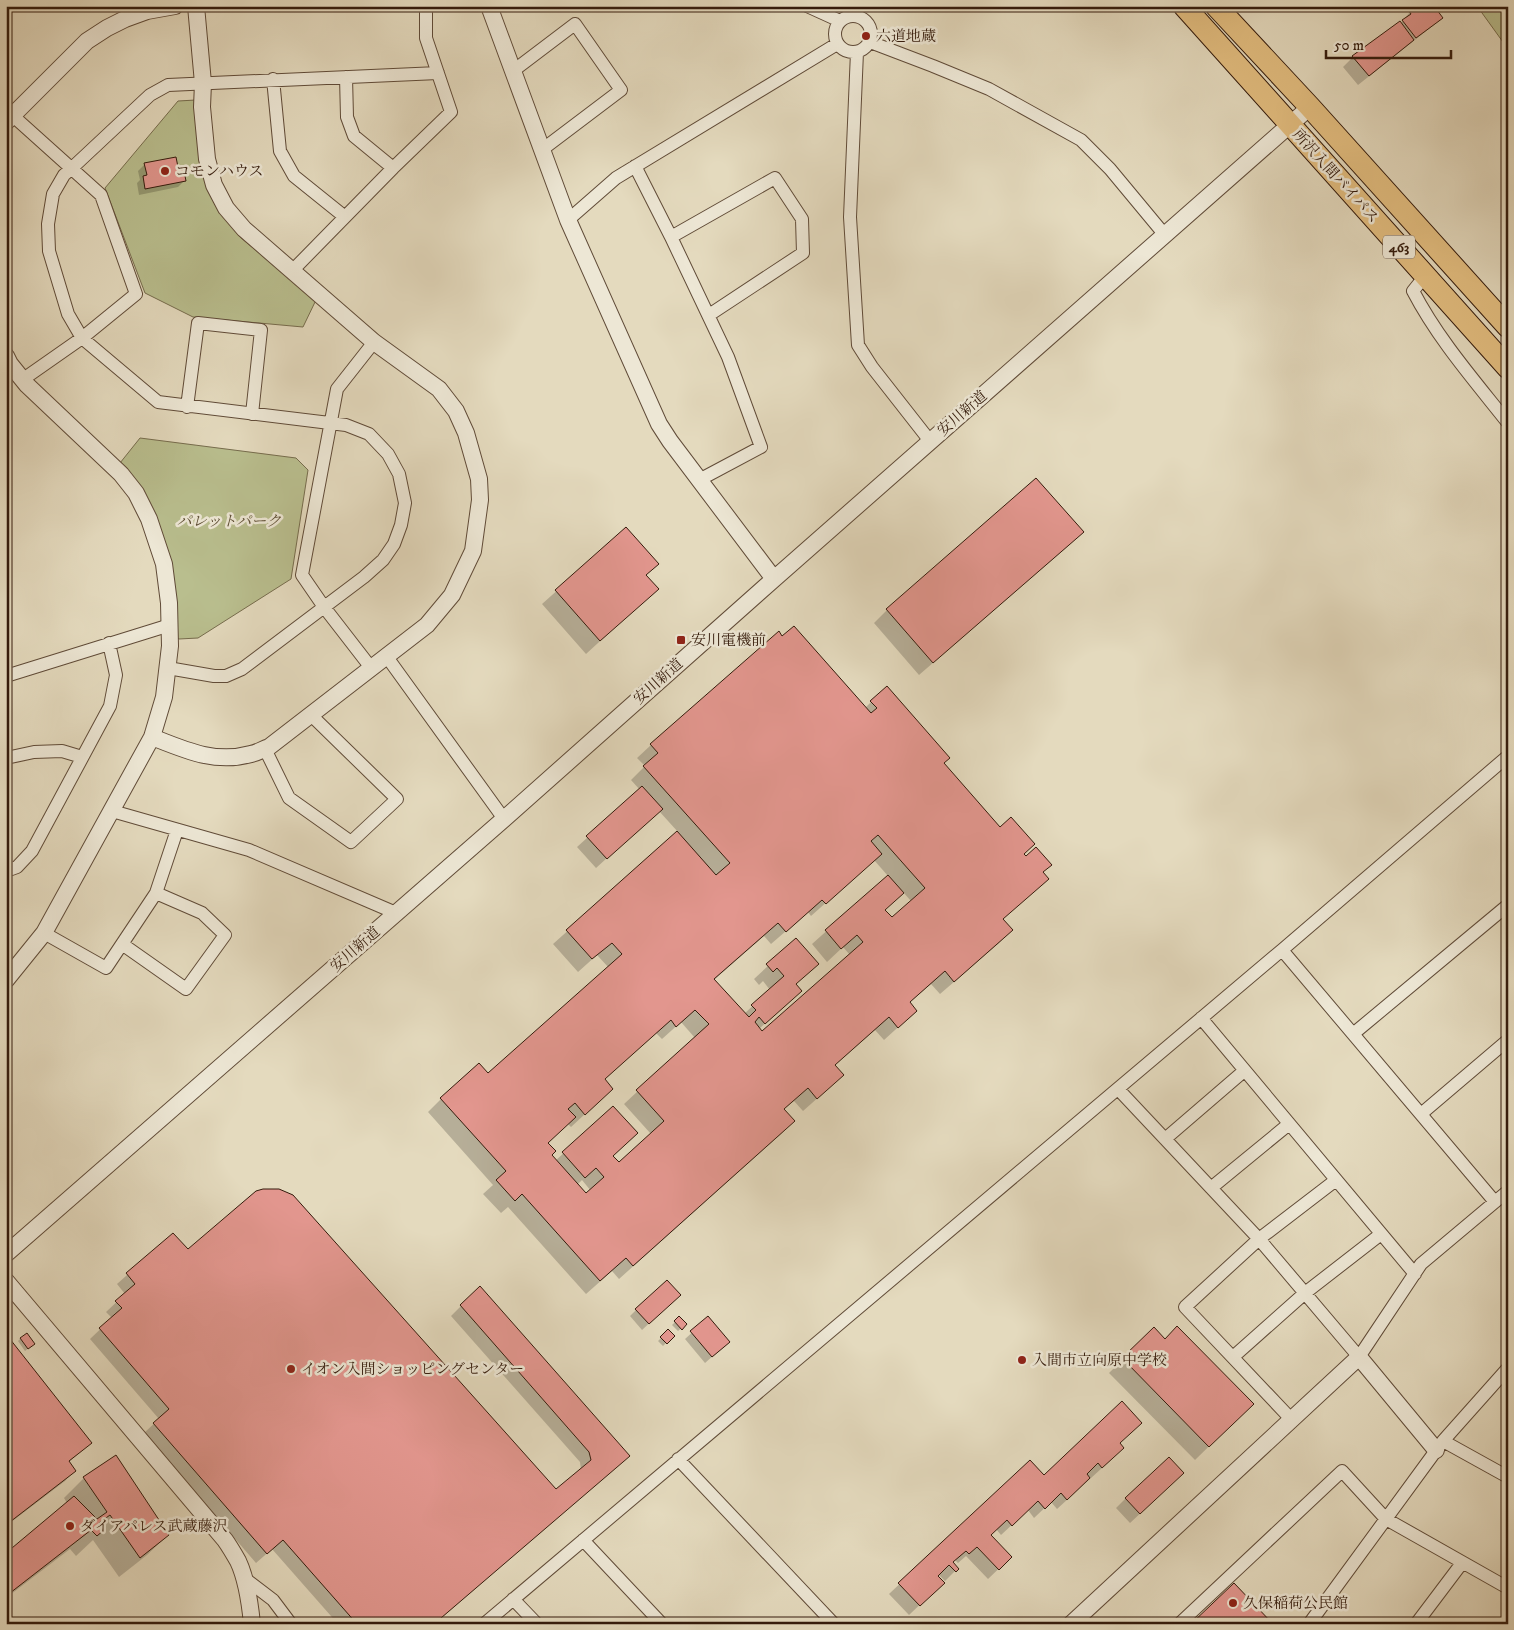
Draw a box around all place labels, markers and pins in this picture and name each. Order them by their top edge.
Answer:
place label: 六道地蔵 [876,27,936,46]
marker: 六道地蔵 [860,30,872,42]
place label: コモンハウス [175,162,264,181]
marker: コモンハウス [159,165,171,177]
place label: 安川電機前 [691,631,766,650]
marker: 安川電機前 [675,634,687,646]
place label: 入間市立向原中学校 [1032,1351,1167,1370]
marker: 入間市立向原中学校 [1016,1354,1028,1366]
place label: イオン入間ショッピングセンター [301,1360,524,1379]
marker: イオン入間ショッピングセンター [285,1363,297,1375]
place label: ダイアパレス武蔵藤沢 [80,1517,228,1536]
marker: ダイアパレス武蔵藤沢 [64,1520,76,1532]
place label: 久保稲荷公民館 [1243,1594,1348,1613]
marker: 久保稲荷公民館 [1227,1597,1239,1609]

